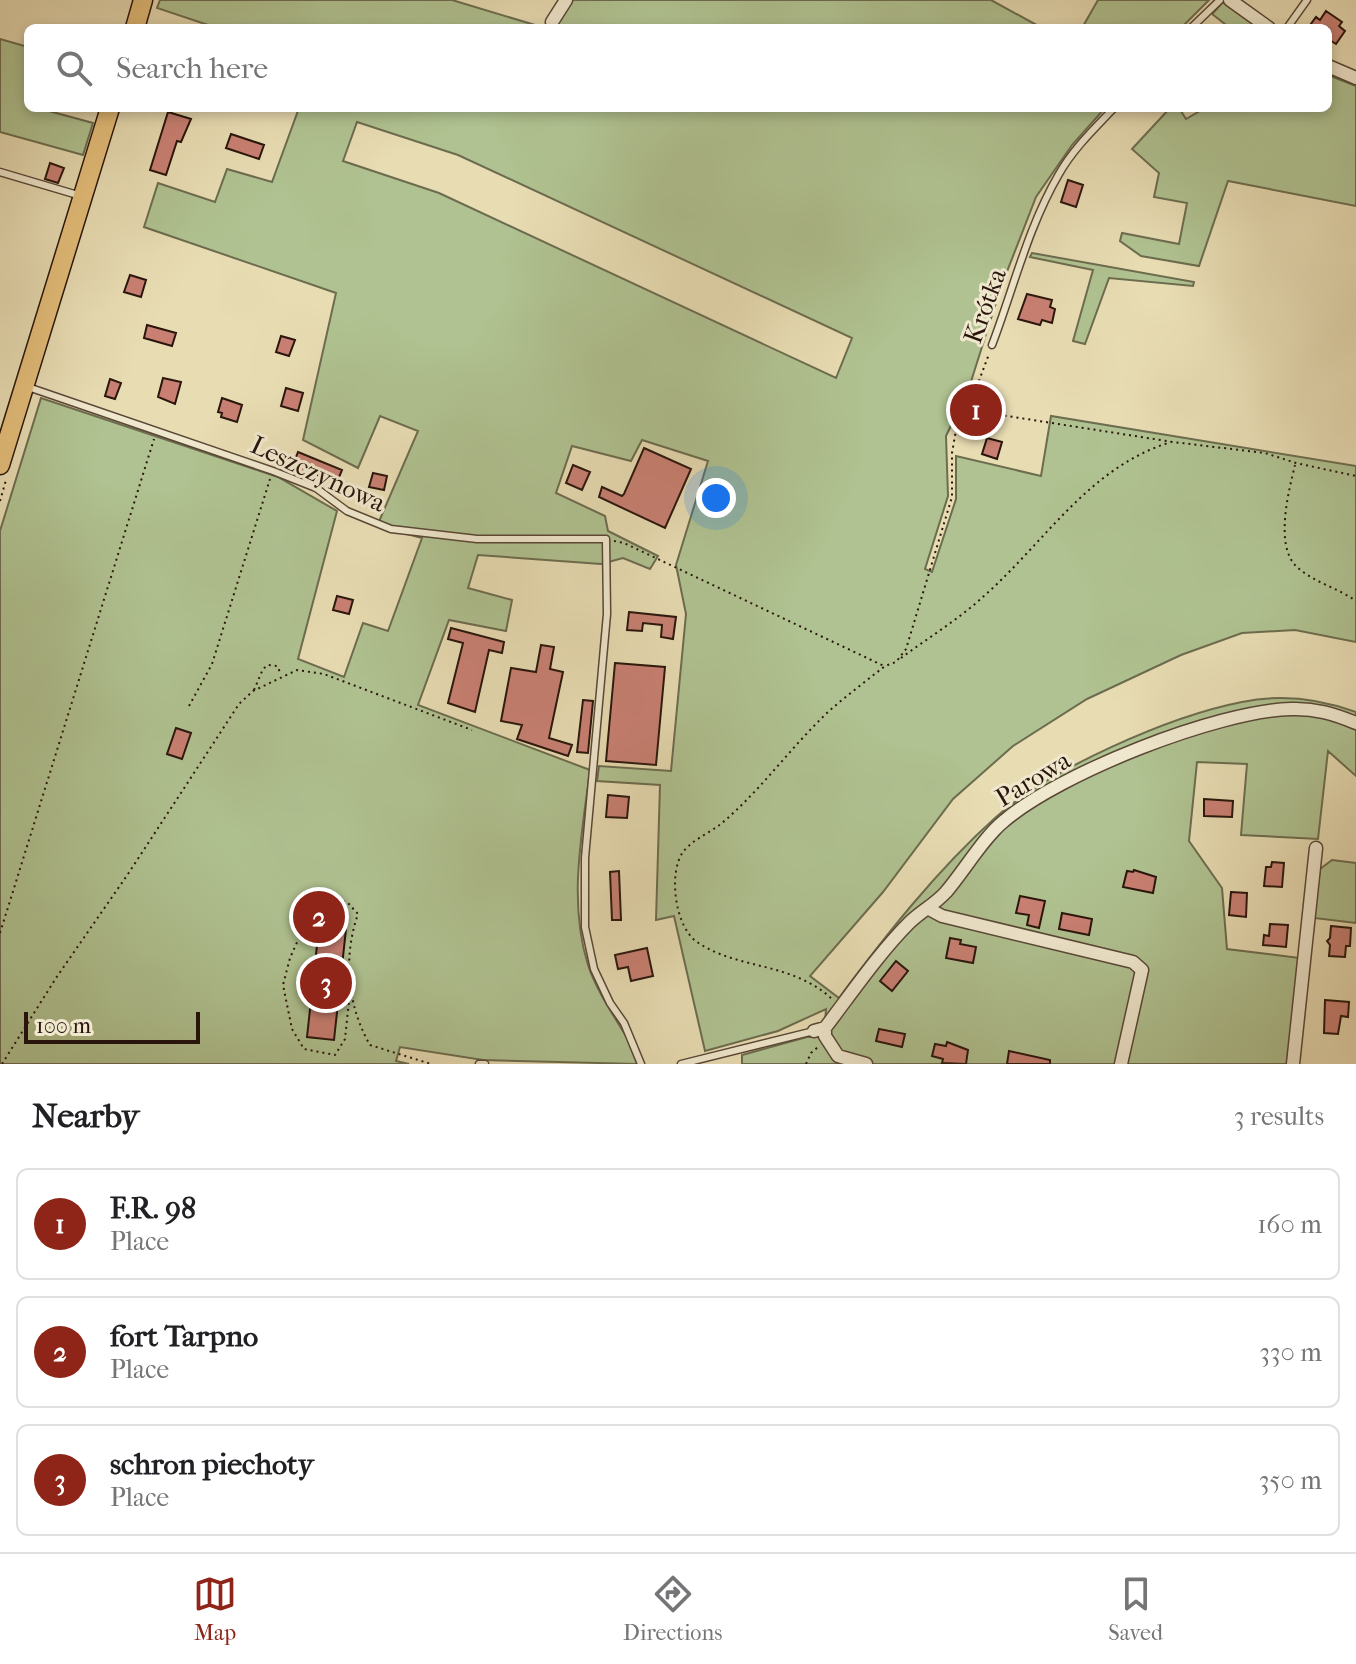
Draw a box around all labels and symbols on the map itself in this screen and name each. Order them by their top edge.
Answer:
street label: Krótka [957,263,1013,348]
pin: 1 [950,380,1002,440]
street label: Leszczynowa [246,429,391,519]
your location [696,478,736,518]
street label: Parowa [990,744,1077,813]
pin: 2 [293,887,345,947]
pin: 3 [300,953,352,1013]
scale bar [24,1008,200,1044]

